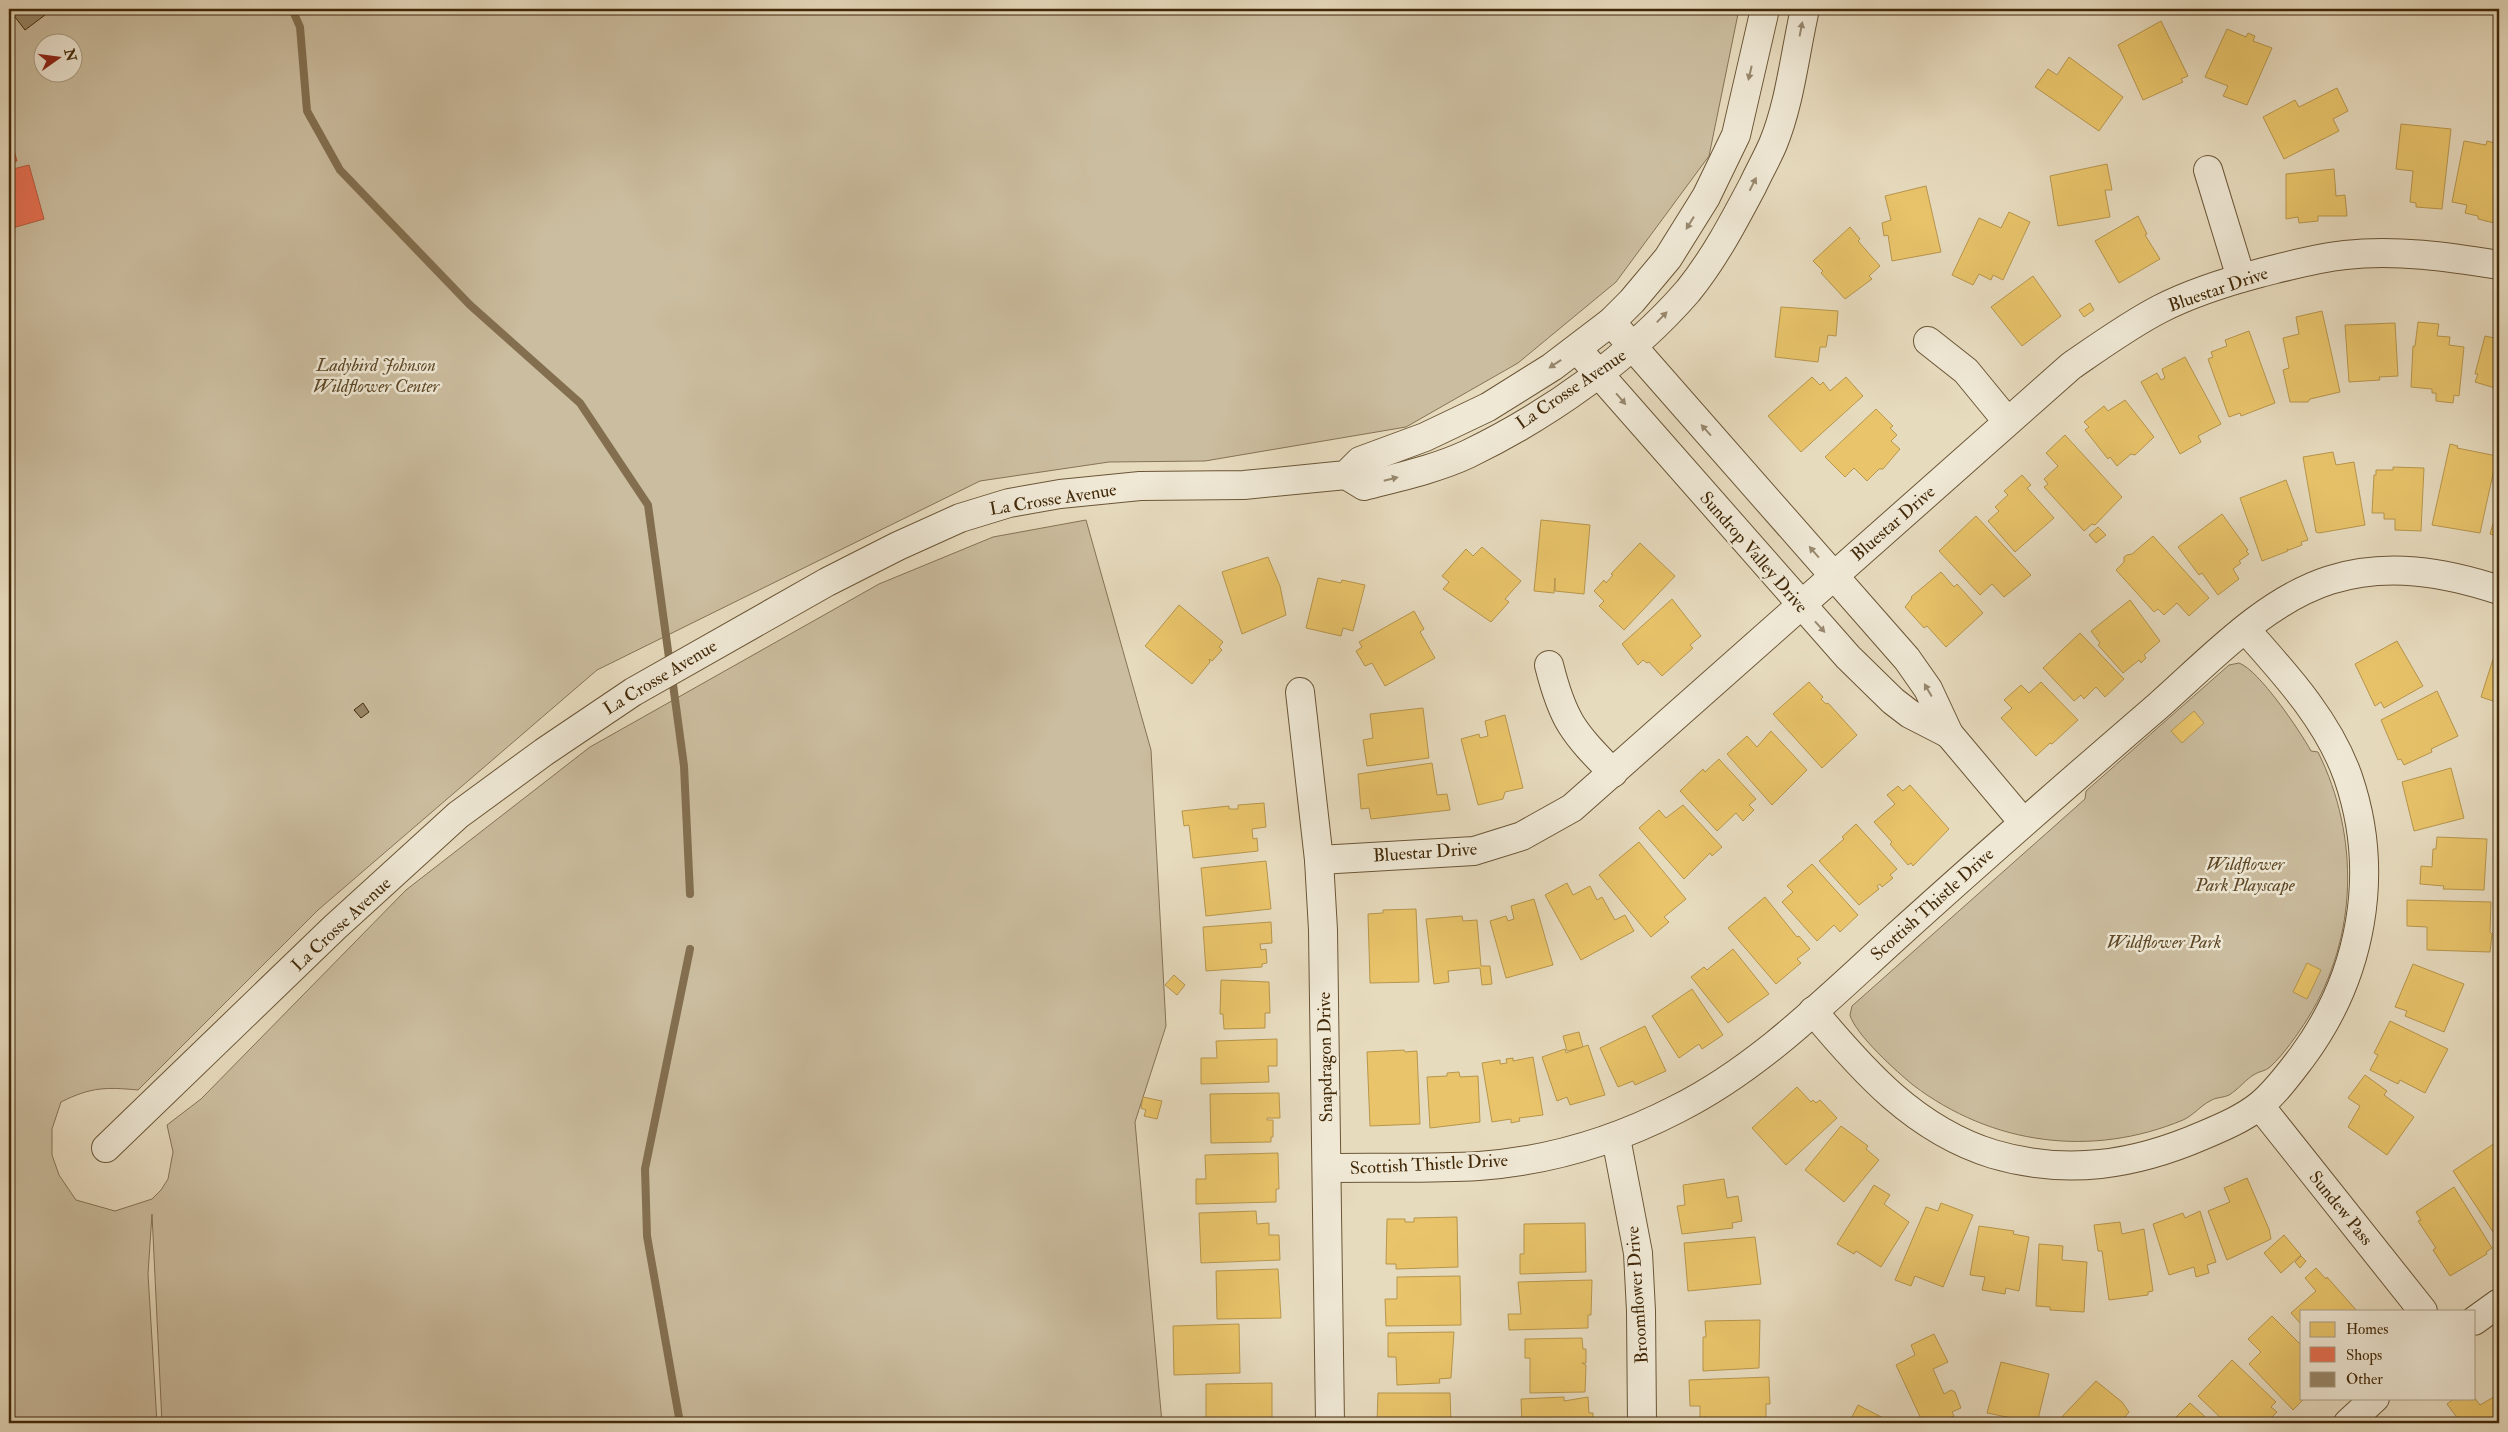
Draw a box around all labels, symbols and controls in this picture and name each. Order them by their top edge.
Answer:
one-way arrow [1797,22,1805,37]
north arrow [32,32,82,82]
text: N [60,46,80,64]
one-way arrow [1746,66,1754,81]
one-way arrow [1749,177,1757,191]
one-way arrow [1685,216,1695,229]
street label: Bluestar Drive [2165,261,2272,317]
one-way arrow [1656,312,1668,324]
street label: La Crosse Avenue [1512,344,1631,435]
park label: Ladybird Johnson Wildflower Center [313,354,441,398]
one-way arrow [1548,359,1562,369]
one-way arrow [1615,393,1626,406]
one-way arrow [1700,425,1712,437]
one-way arrow [1383,475,1398,483]
street label: La Crosse Avenue [988,478,1119,521]
street label: Bluestar Drive [1846,480,1941,566]
street label: Sundrop Valley Drive [1695,487,1813,618]
one-way arrow [1808,545,1819,558]
one-way arrow [1814,620,1826,632]
street label: La Crosse Avenue [599,634,722,720]
one-way arrow [1924,683,1932,698]
street label: Bluestar Drive [1372,837,1478,868]
street label: Scottish Thistle Drive [1866,843,1999,966]
park label: Wildflower Park Playscape [2194,853,2296,897]
street label: La Crosse Avenue [287,872,396,977]
park label: Wildflower Park [2106,931,2222,954]
street label: Snapdragon Drive [1313,991,1338,1122]
street label: Scottish Thistle Drive [1349,1149,1509,1180]
street label: Sundew Pass [2303,1166,2378,1250]
street label: Broomflower Drive [1621,1225,1654,1364]
legend [2300,1310,2476,1400]
text: Homes [2346,1320,2388,1339]
text: Shops [2346,1346,2382,1366]
text: Other [2346,1370,2383,1389]

